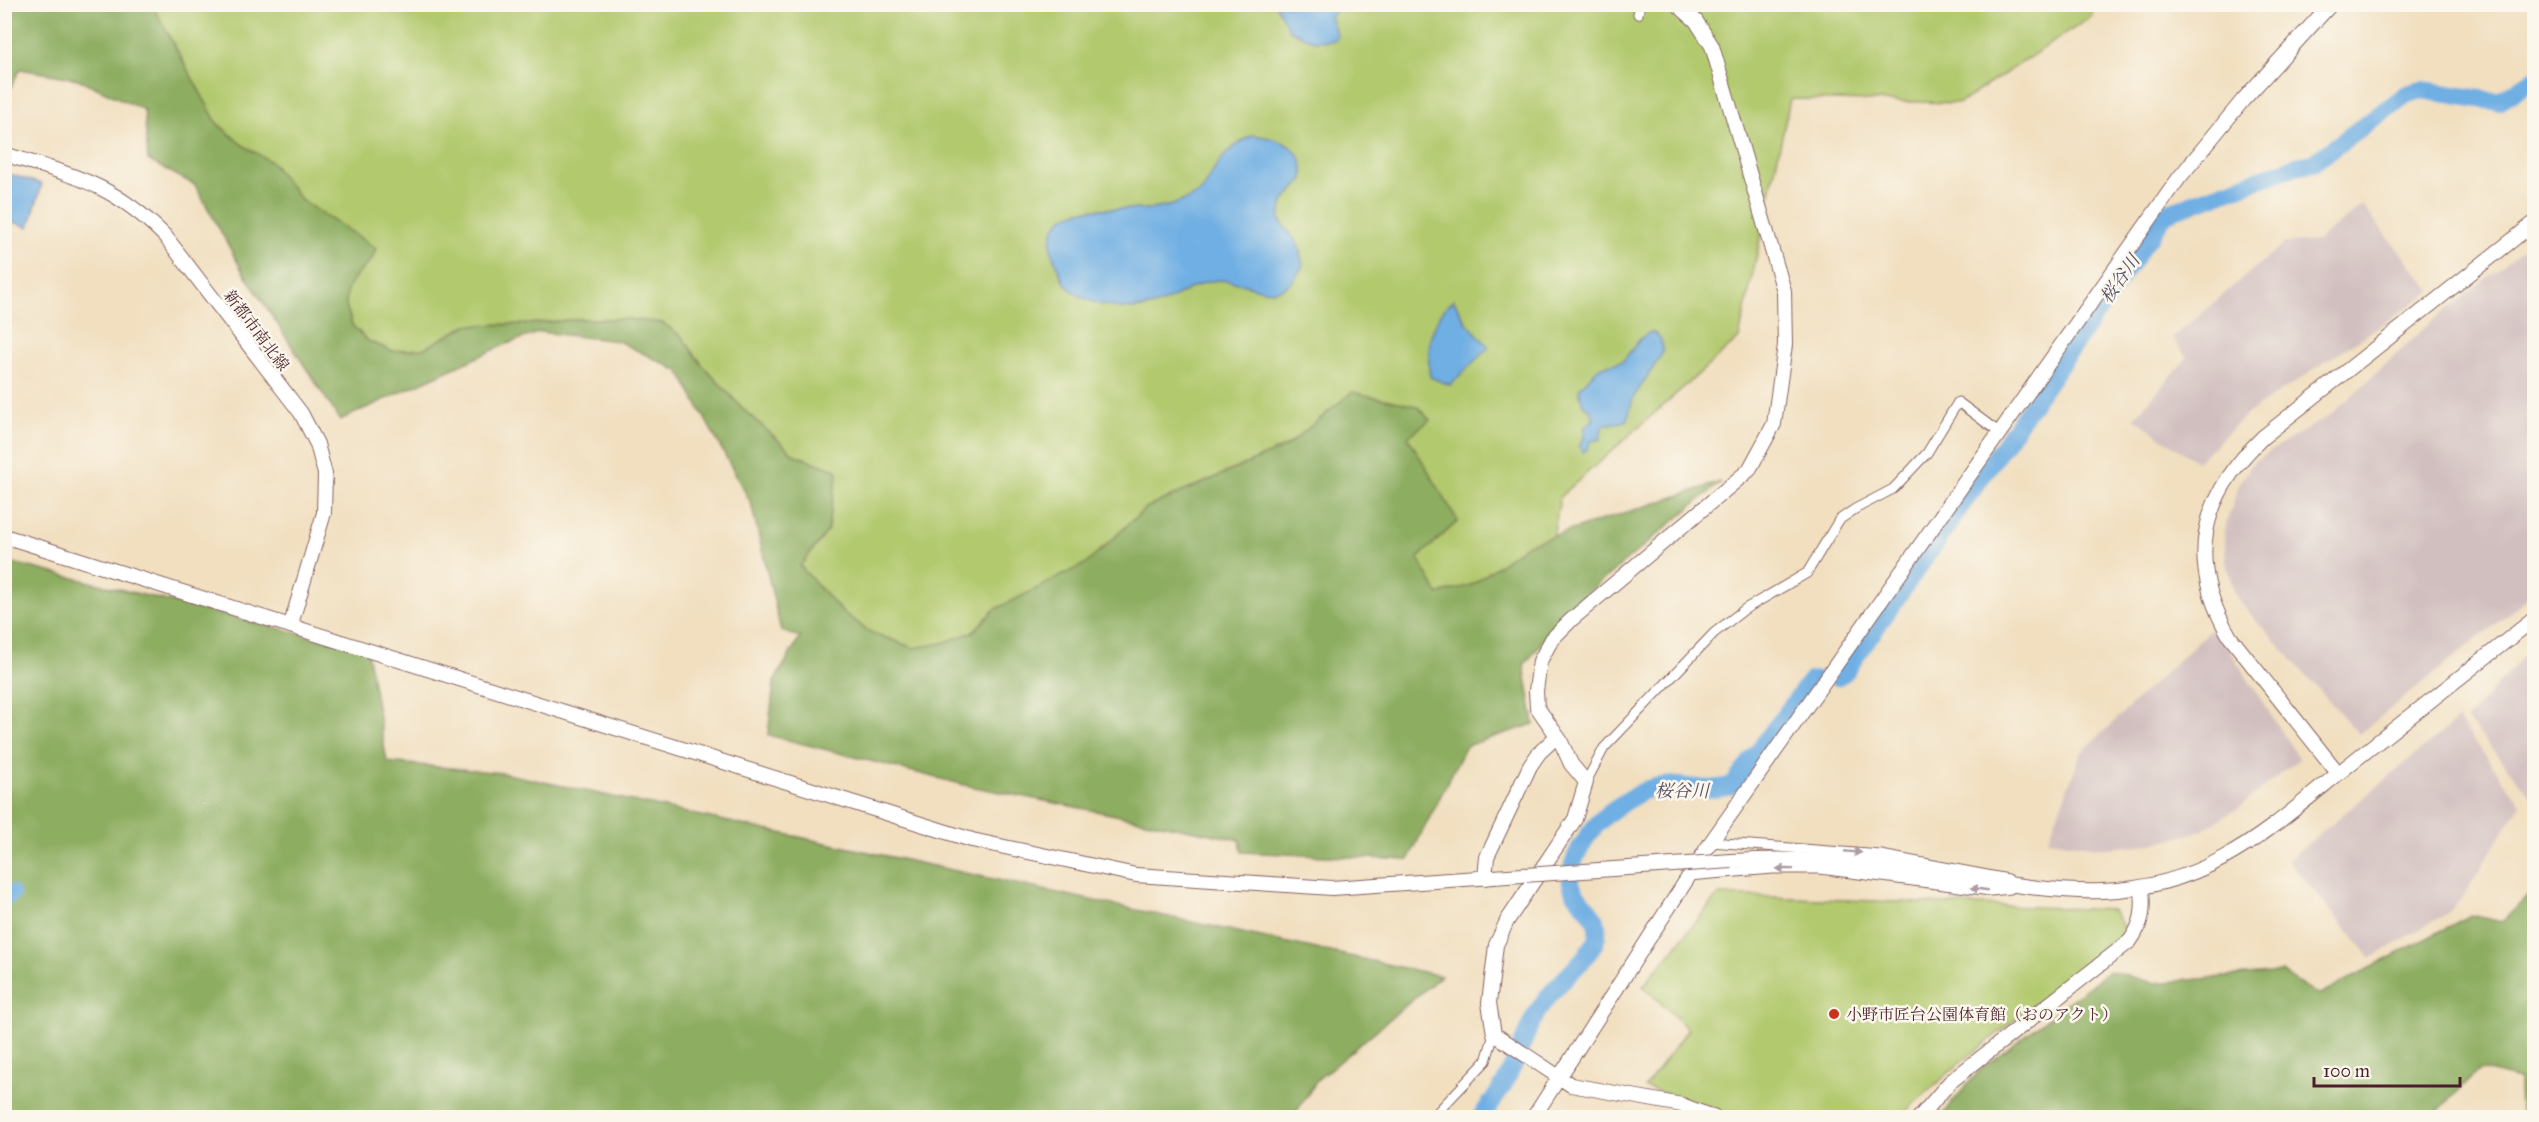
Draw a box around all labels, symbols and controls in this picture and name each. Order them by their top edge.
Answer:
water label: 桜谷川 [2096,249,2146,307]
street label: 新都市南北線 [220,286,293,374]
water label: 桜谷川 [1655,780,1711,802]
one-way arrow [1843,848,1862,857]
one-way arrow [1775,864,1794,874]
one-way arrow [1969,884,1988,893]
place label: 小野市匠台公園体育館（おのアクト） [1846,1005,2118,1024]
marker: 小野市匠台公園体育館（おのアクト） [1827,1007,1841,1021]
scale bar [2314,1050,2460,1088]
text: 100 m [2323,1060,2370,1082]

